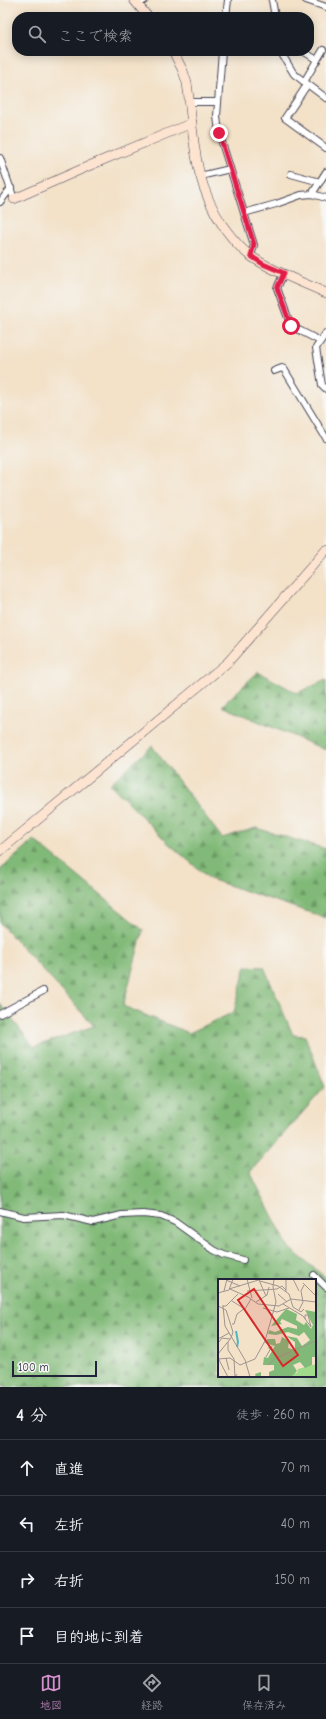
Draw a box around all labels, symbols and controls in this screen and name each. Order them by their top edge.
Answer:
search box [12,12,314,56]
icon: search [26,23,48,45]
text: ここで検索 [58,27,133,45]
route end [210,124,228,142]
route start [282,317,300,335]
inset map [218,1279,316,1377]
scale bar [12,1359,97,1378]
text: 100 m [18,1361,49,1374]
text: 4 分 [16,1406,47,1425]
text: 徒歩 · 260 m [236,1407,310,1422]
icon: ahead [16,1457,38,1479]
text: 直進 [54,1460,84,1478]
text: 70 m [281,1460,310,1475]
icon: left [16,1513,38,1535]
text: 左折 [54,1516,84,1534]
text: 40 m [281,1516,310,1531]
icon: right [16,1569,38,1591]
text: 右折 [54,1572,84,1590]
text: 150 m [275,1572,310,1587]
icon: arrive [16,1625,38,1647]
text: 目的地に到着 [54,1628,144,1646]
tab: 地図 [40,1672,62,1712]
tab: 経路 [141,1672,163,1712]
tab: 保存済み [242,1672,286,1712]

